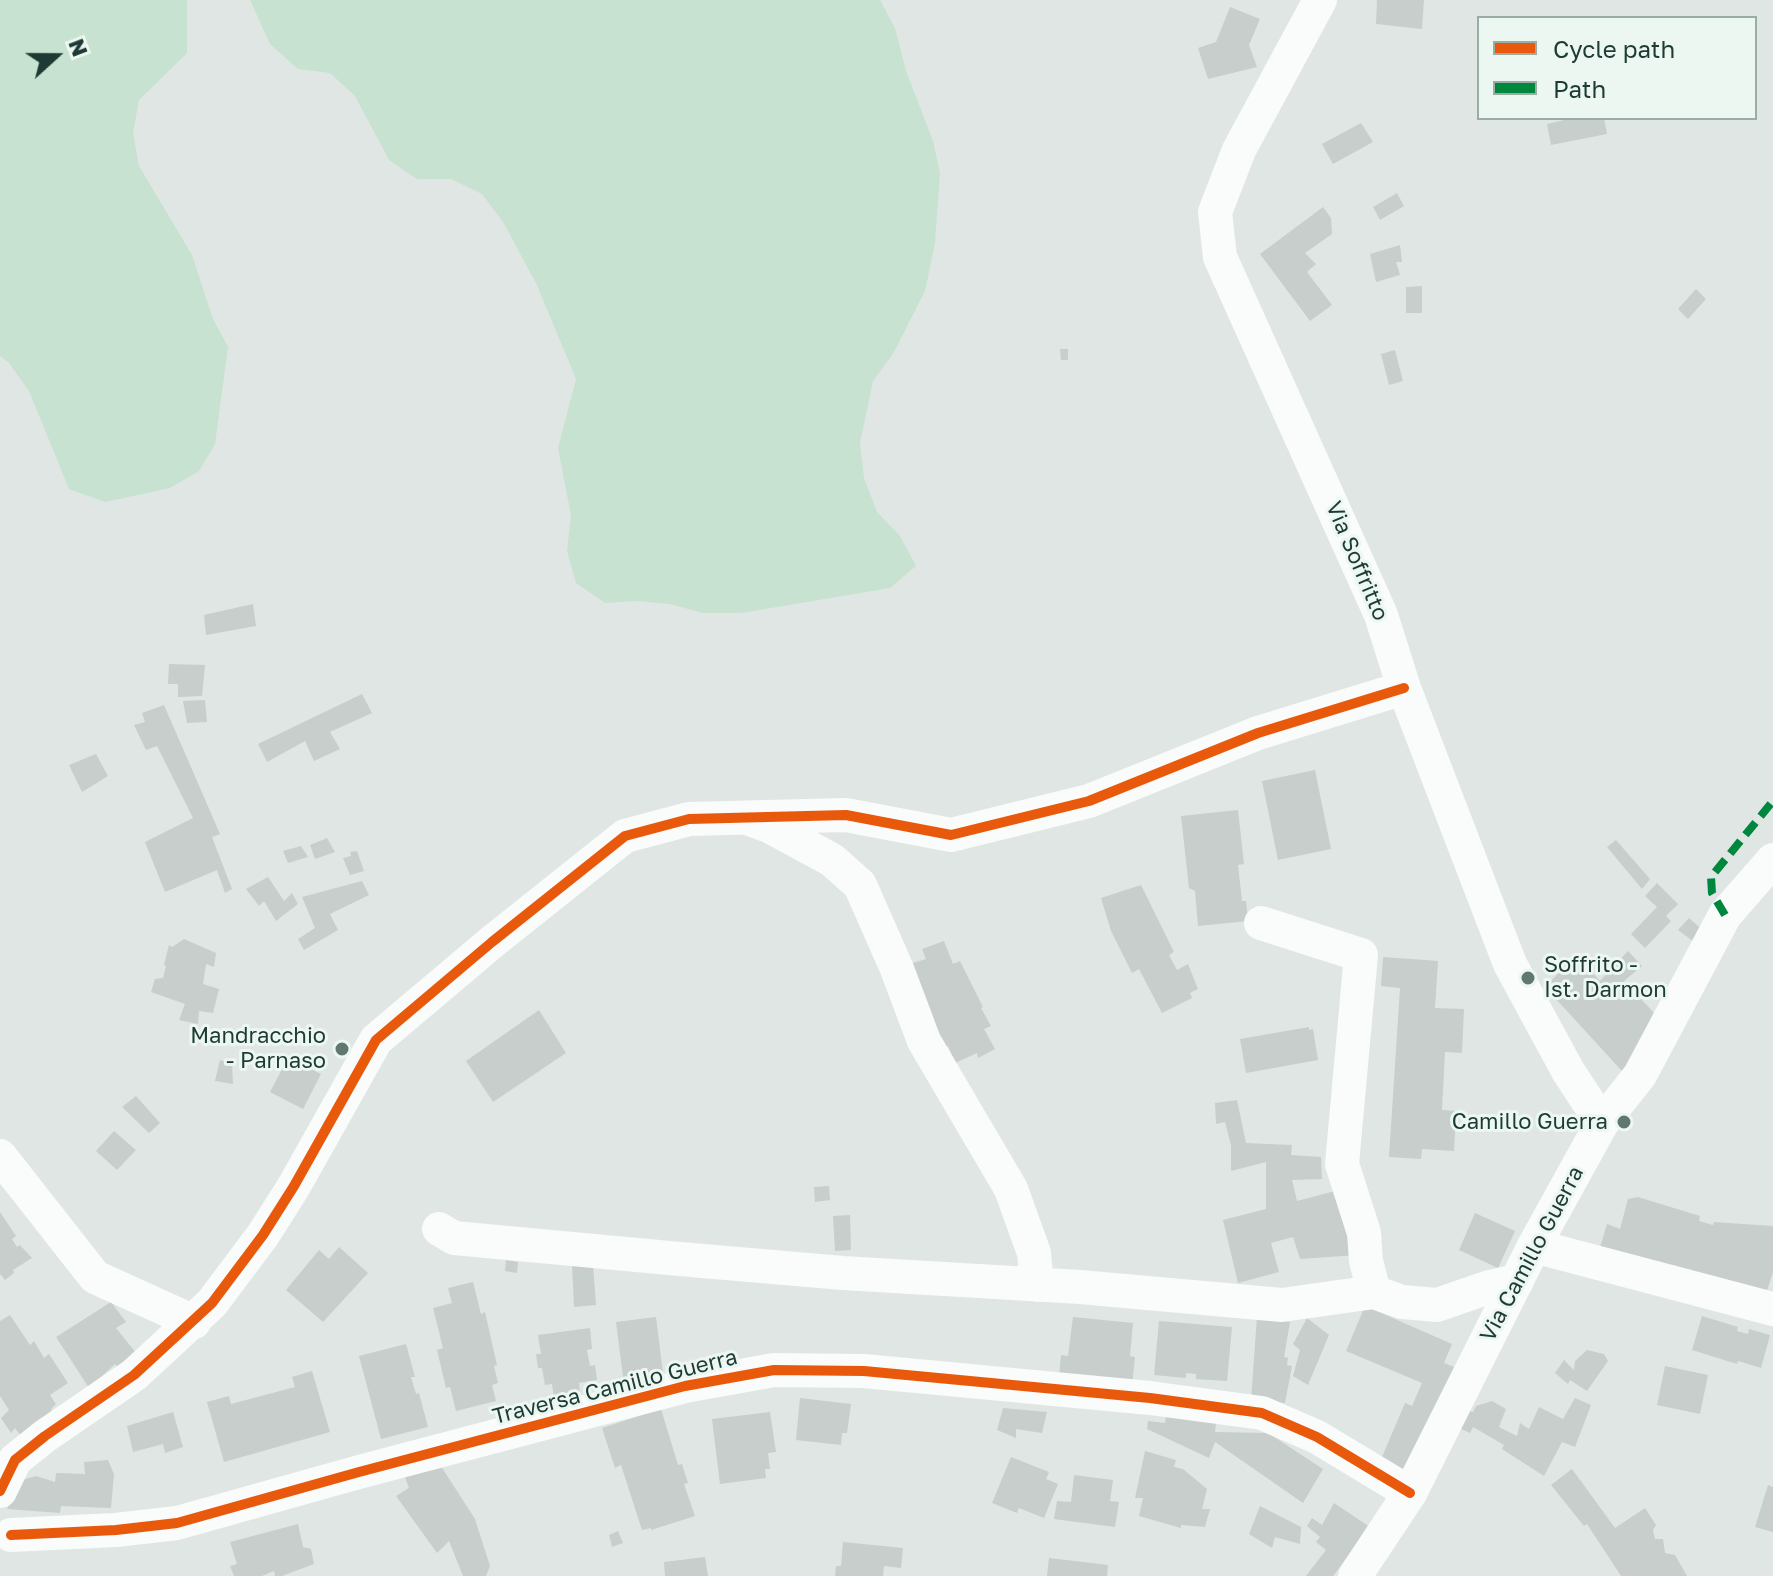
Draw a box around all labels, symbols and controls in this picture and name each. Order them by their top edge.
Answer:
north arrow [16,16,96,96]
legend [1477,16,1757,120]
text: Cycle path [1553,34,1675,63]
text: N [63,35,94,60]
text: Path [1553,74,1606,103]
street label: Via Soffritto [1320,497,1394,625]
place label: Soffrito - Ist. Darmon [1544,952,1667,1004]
marker: Soffrito - Ist. Darmon [1519,969,1537,987]
place label: Mandracchio - Parnaso [190,1023,326,1074]
marker: Mandracchio - Parnaso [333,1040,351,1058]
place label: Camillo Guerra [1452,1109,1608,1135]
marker: Camillo Guerra [1615,1113,1633,1131]
street label: Via Camillo Guerra [1475,1162,1589,1346]
street label: Traversa Camillo Guerra [490,1344,740,1430]

